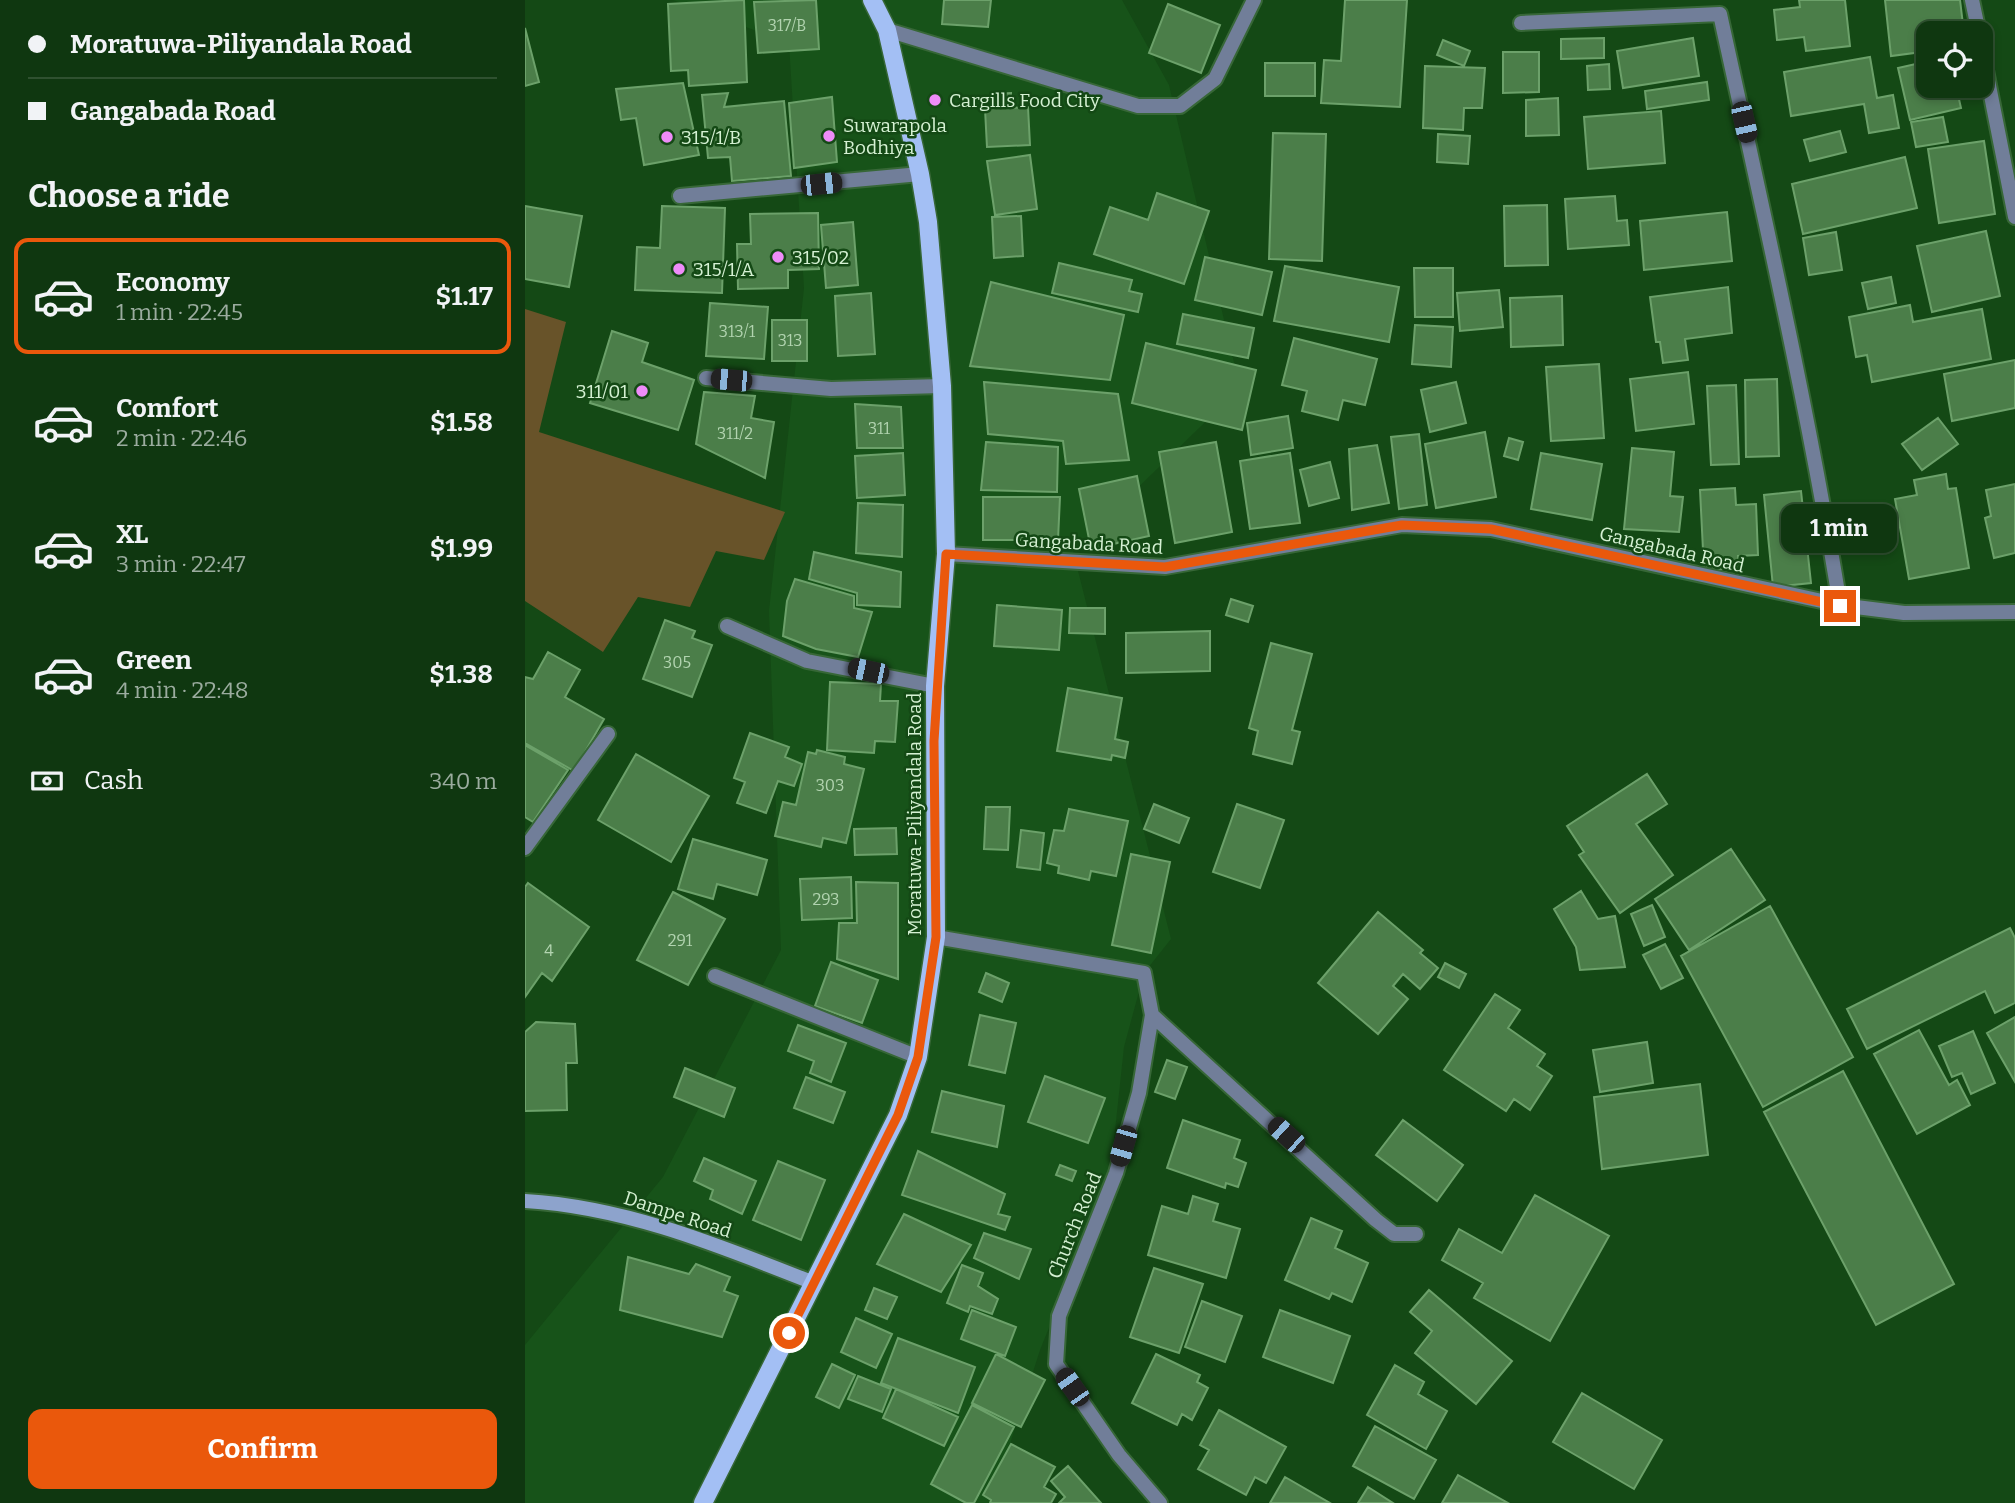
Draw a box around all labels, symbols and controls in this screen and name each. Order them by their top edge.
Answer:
house number: 317/B [768,16,806,35]
map controls [1916,21,1993,98]
button: locate [1916,21,1993,98]
text: Moratuwa-Piliyandala Road [70,29,412,60]
place label: Cargills Food City [949,89,1101,112]
marker: Cargills Food City [927,92,943,108]
text: Gangabada Road [70,96,276,127]
car [1730,99,1759,145]
place label: Suwarapola Bodhiya [843,114,947,159]
place label: 315/1/B [681,126,741,149]
marker: Suwarapola Bodhiya [821,128,837,144]
marker: 315/1/B [659,129,675,145]
car [800,171,843,197]
text: Choose a ride [28,177,229,215]
place label: 315/02 [792,246,849,269]
marker: 315/02 [770,249,786,265]
place label: 315/1/A [693,258,755,281]
marker: 315/1/A [671,261,687,277]
icon: car [32,265,95,328]
text: Economy [116,267,230,298]
text: $1.17 [435,281,493,312]
text: 1 min · 22:45 [116,298,243,326]
house number: 313/1 [719,322,756,341]
house number: 313 [778,331,802,350]
car [710,368,753,392]
place label: 311/01 [576,380,628,403]
marker: 311/01 [634,383,650,399]
icon: car [32,391,95,454]
text: Comfort [116,393,219,424]
text: $1.58 [430,407,493,438]
house number: 311 [868,419,891,438]
text: 2 min · 22:46 [116,424,247,452]
house number: 311/2 [717,424,753,443]
callout: 1 min [1782,504,1898,554]
text: 1 min [1810,514,1868,542]
icon: car [32,517,95,580]
text: XL [116,519,148,550]
street label: Gangabada Road [1597,522,1747,577]
street label: Gangabada Road [1014,528,1164,559]
text: $1.99 [430,533,493,564]
text: 3 min · 22:47 [116,550,246,578]
route end [1824,590,1856,622]
icon: car [32,643,95,706]
text: Green [116,645,192,676]
house number: 305 [663,653,691,672]
car [846,656,891,686]
text: $1.38 [429,659,493,690]
text: 4 min · 22:48 [116,676,249,704]
street label: Moratuwa-Piliyandala Road [903,692,926,936]
icon: cash [28,762,66,800]
text: Cash [84,765,143,796]
text: 340 m [429,767,497,795]
house number: 303 [816,776,844,795]
house number: 293 [813,890,839,909]
house number: 291 [668,931,693,950]
house number: 4 [544,941,554,960]
car [1264,1113,1309,1157]
car [1108,1123,1139,1169]
street label: Church Road [1043,1169,1106,1282]
street label: Dampe Road [621,1186,735,1243]
route start [773,1317,805,1349]
car [1052,1364,1093,1410]
button: Confirm [28,1409,497,1489]

